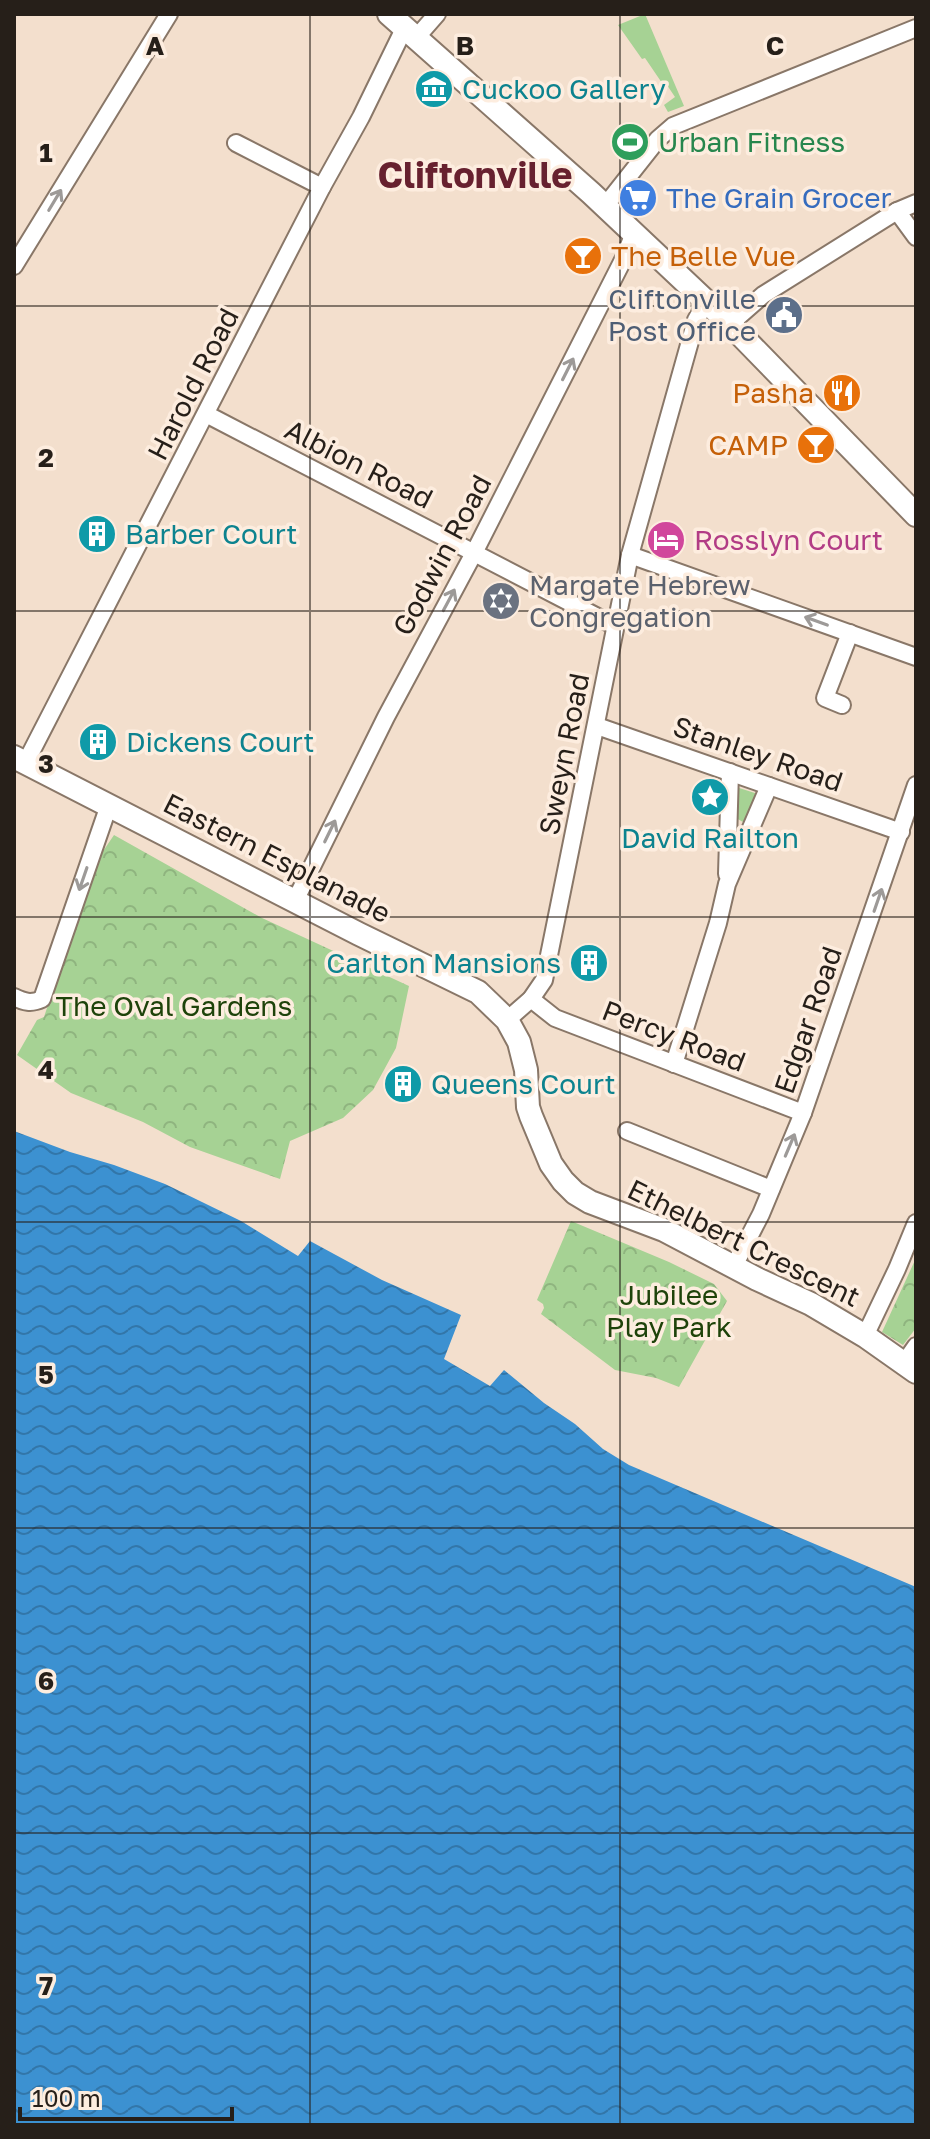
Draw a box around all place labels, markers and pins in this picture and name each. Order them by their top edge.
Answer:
museum icon: Cuckoo Gallery [413,68,455,110]
place label: Cuckoo Gallery [462,72,666,105]
sports icon: Urban Fitness [609,121,651,163]
place label: Urban Fitness [658,125,845,158]
supermarket icon: The Grain Grocer [617,177,659,219]
place label: The Grain Grocer [666,181,891,214]
bar icon: The Belle Vue [562,235,604,277]
place label: The Belle Vue [611,239,796,272]
place label: Cliftonville Post Office [608,282,756,347]
public building icon: Cliftonville Post Office [763,294,805,336]
restaurant icon: Pasha [821,372,863,414]
place label: Pasha [732,376,814,409]
bar icon: CAMP [795,424,837,466]
place label: CAMP [708,428,788,461]
building icon: Barber Court [76,513,118,555]
place label: Barber Court [125,517,297,550]
hotel icon: Rosslyn Court [645,519,687,561]
place label: Rosslyn Court [694,523,883,556]
place label: Margate Hebrew Congregation [529,568,751,633]
synagogue icon: Margate Hebrew Congregation [480,580,522,622]
building icon: Dickens Court [77,721,119,763]
place label: Dickens Court [126,725,314,758]
place icon: David Railton [689,776,731,818]
place label: David Railton [621,821,799,854]
building icon: Carlton Mansions [568,942,610,984]
place label: Carlton Mansions [326,946,561,979]
building icon: Queens Court [382,1063,424,1105]
place label: Queens Court [431,1067,616,1100]

